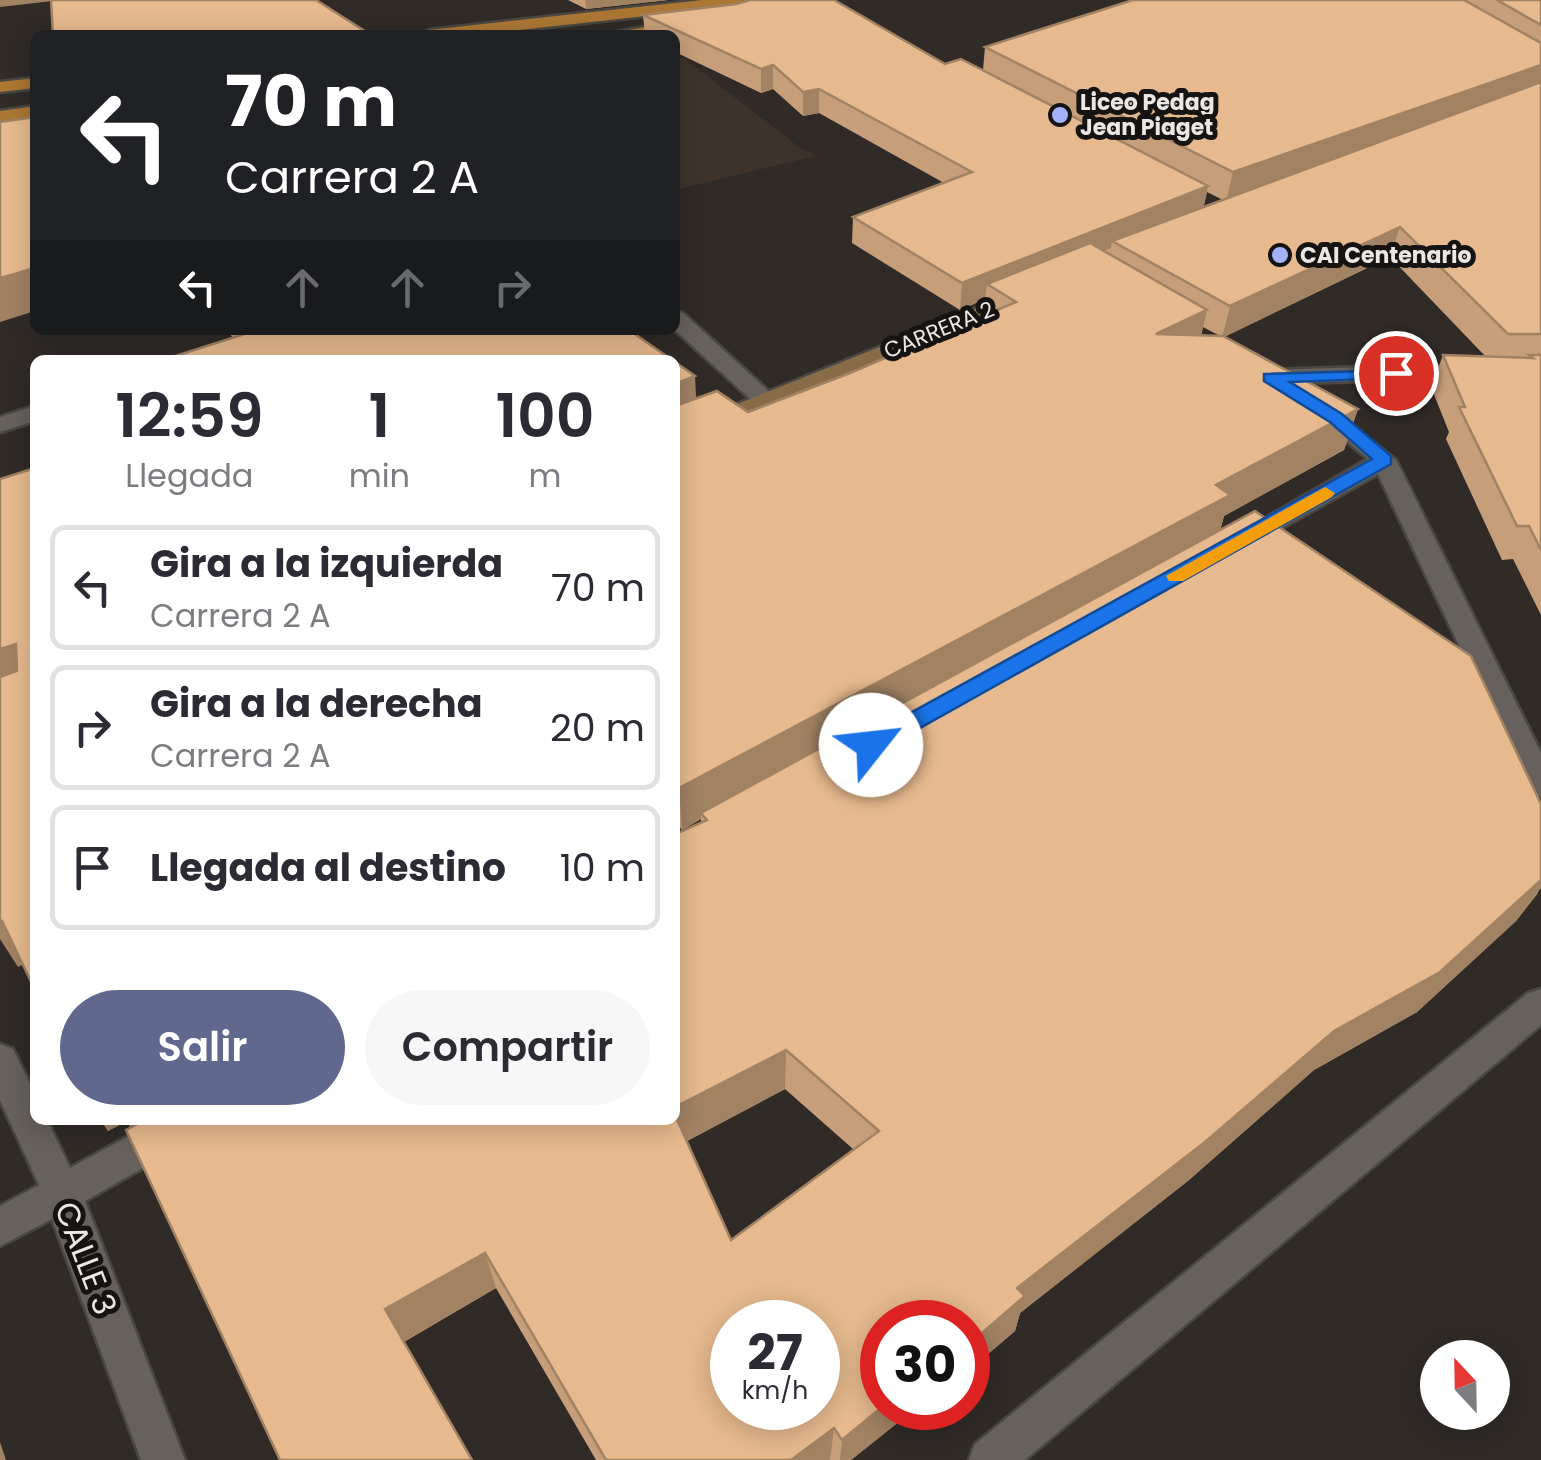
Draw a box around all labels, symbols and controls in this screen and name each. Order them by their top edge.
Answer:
text: 70 m [225,52,397,151]
icon: left [60,70,190,200]
place label: Liceo Pedag Jean Piaget [1080,87,1215,143]
marker: Liceo Pedag Jean Piaget [1049,104,1071,126]
text: Carrera 2 A [225,146,479,209]
place label: CAI Centenario [1300,240,1471,271]
marker: CAI Centenario [1269,244,1291,266]
icon: left [170,260,225,315]
icon: ahead [275,260,330,315]
icon: ahead [380,260,435,315]
icon: right [485,260,540,315]
street label: CARRERA 2 [879,294,999,366]
pin [1354,331,1439,416]
icon: arrive [1369,346,1424,401]
text: 12:59 [115,374,263,458]
text: 1 [369,374,390,458]
text: 100 [495,374,595,458]
text: Llegada [125,453,253,498]
text: min [349,453,410,498]
text: m [529,453,562,498]
text: Gira a la izquierda [150,537,503,590]
icon: left [65,560,120,615]
text: 70 m [551,561,645,614]
text: Carrera 2 A [150,593,331,638]
text: Gira a la derecha [150,677,483,730]
position arrow [819,693,923,797]
icon: right [65,700,120,755]
text: 20 m [550,701,645,754]
text: Carrera 2 A [150,733,331,778]
icon: arrive [65,840,120,895]
text: Llegada al destino [150,841,506,894]
text: 10 m [560,841,645,894]
button: Salir [60,990,345,1105]
button: Compartir [365,990,650,1105]
street label: CALLE 3 [44,1195,128,1321]
speed limit sign: 30 [860,1300,990,1430]
text: 27 [747,1317,803,1388]
north arrow [1420,1340,1510,1430]
map controls [1420,1340,1510,1430]
text: km/h [742,1373,808,1408]

